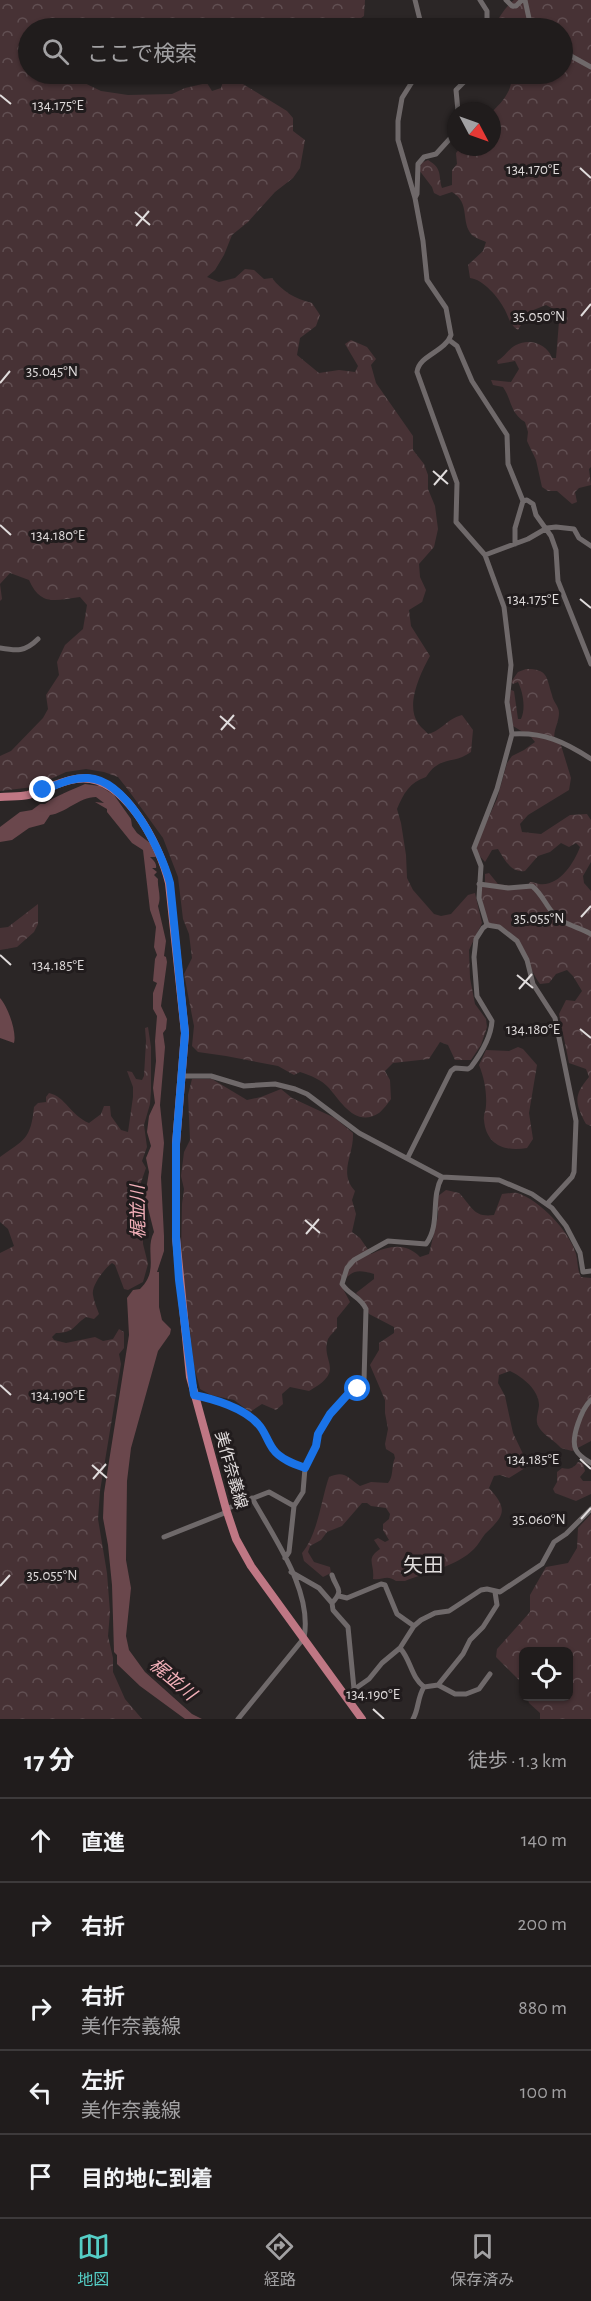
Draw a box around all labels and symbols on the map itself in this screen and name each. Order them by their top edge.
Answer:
text: 134.175°E [32,98,84,113]
north arrow [447,102,501,156]
text: 134.170°E [507,162,559,177]
text: 35.050°N [513,309,565,324]
text: 35.045°N [26,364,78,379]
text: 134.180°E [31,528,85,543]
text: 134.175°E [507,592,559,607]
route end [29,776,55,802]
text: 35.055°N [514,911,565,926]
text: 134.185°E [32,958,84,973]
text: 134.180°E [506,1022,560,1037]
water label: 梶並川 [127,1183,148,1239]
route start [344,1375,370,1401]
text: 134.190°E [31,1388,85,1403]
street label: 美作奈義線 [212,1429,251,1511]
text: 134.185°E [507,1452,559,1467]
text: 35.060°N [512,1512,566,1527]
district label: 矢田 [403,1554,443,1576]
text: 35.055°N [27,1568,78,1583]
water label: 梶並川 [146,1654,201,1706]
text: 134.190°E [346,1687,400,1702]

